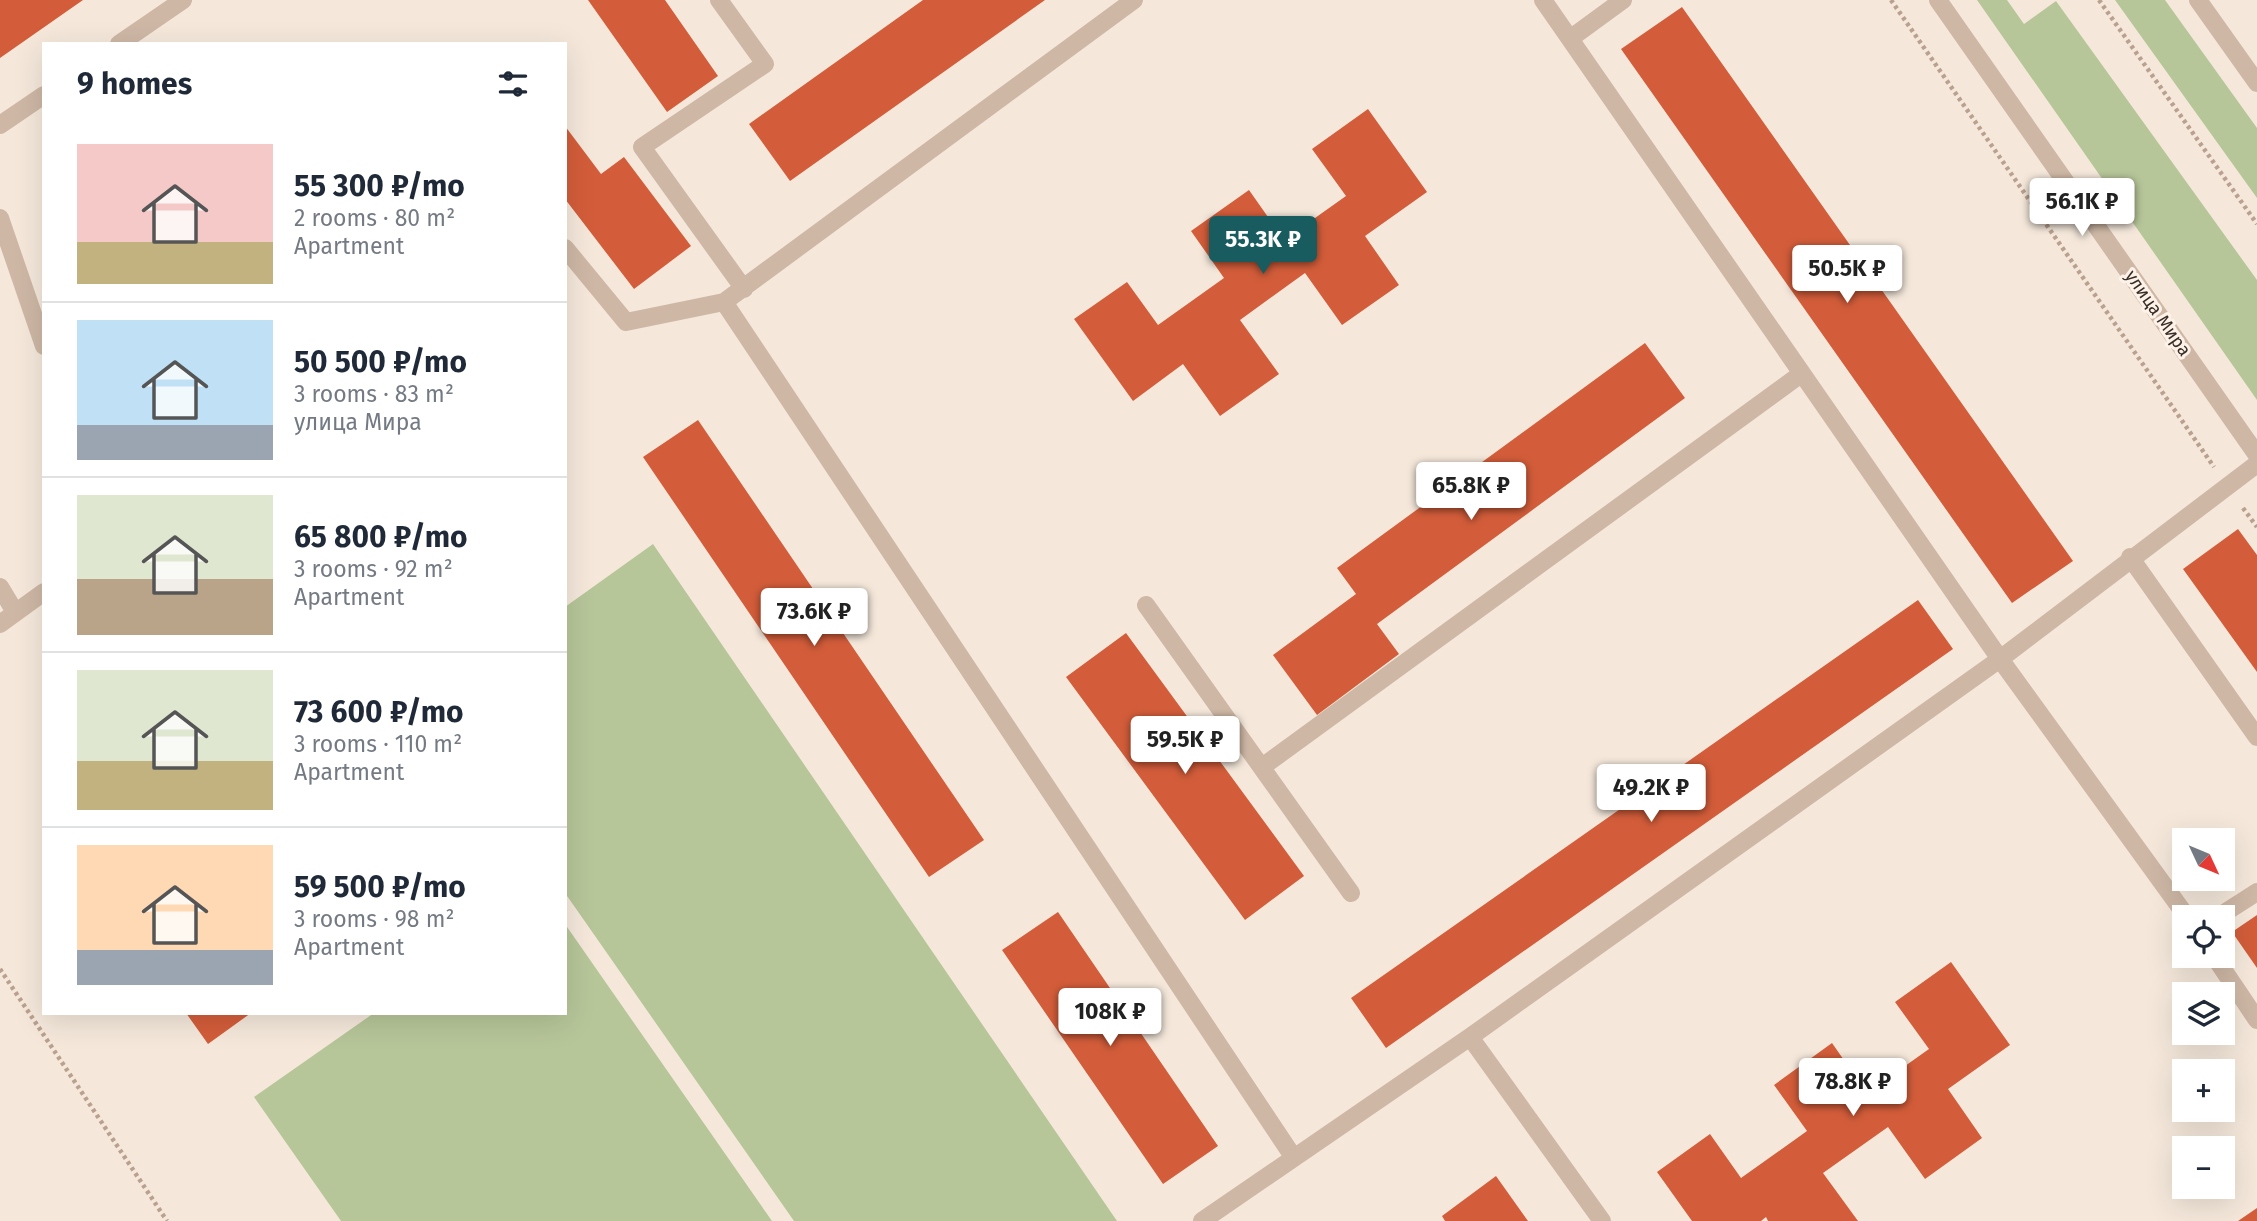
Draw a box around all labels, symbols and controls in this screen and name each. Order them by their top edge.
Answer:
icon: filters [494,65,532,103]
text: 9 homes [77,66,192,102]
text: 55 300 ₽/mo [294,168,465,204]
icon: home [133,172,217,256]
pin: 56.1K ₽ [2017,178,2147,238]
text: 56.1K ₽ [2046,187,2118,215]
text: 2 rooms · 80 m² [294,204,455,232]
pin: 55.3K ₽ [1198,216,1328,276]
text: 55.3K ₽ [1225,225,1301,253]
text: Apartment [294,232,404,260]
pin: 50.5K ₽ [1782,246,1912,305]
text: 50.5K ₽ [1808,254,1886,282]
street label: улица Мира [2120,266,2196,360]
text: 50 500 ₽/mo [294,344,467,380]
icon: home [133,348,217,432]
text: 3 rooms · 83 m² [294,380,454,408]
text: улица Мира [294,408,422,436]
pin: 65.8K ₽ [1406,462,1536,522]
text: 65.8K ₽ [1432,471,1510,499]
text: 65 800 ₽/mo [294,519,468,555]
icon: home [133,523,217,607]
text: 3 rooms · 92 m² [294,555,453,583]
text: Apartment [294,583,404,611]
pin: 73.6K ₽ [749,588,879,648]
text: 73.6K ₽ [777,597,851,625]
text: 73 600 ₽/mo [294,694,464,730]
icon: home [133,698,217,782]
pin: 59.5K ₽ [1120,716,1250,776]
text: 59.5K ₽ [1147,725,1223,753]
text: 3 rooms · 110 m² [294,730,462,758]
text: Apartment [294,758,404,786]
pin: 49.2K ₽ [1586,764,1716,824]
text: 49.2K ₽ [1613,773,1689,801]
north arrow [2172,828,2235,891]
map controls [2172,828,2235,1199]
text: 59 500 ₽/mo [294,869,466,905]
icon: home [133,873,217,957]
text: 3 rooms · 98 m² [294,905,454,933]
button: locate [2172,905,2235,968]
text: Apartment [294,933,404,961]
button: layers [2172,982,2235,1045]
pin: 108K ₽ [1053,988,1167,1048]
text: 108K ₽ [1074,997,1146,1025]
pin: 78.8K ₽ [1788,1058,1918,1118]
button: + [2172,1059,2235,1122]
text: 78.8K ₽ [1815,1067,1891,1095]
button: − [2172,1136,2235,1199]

